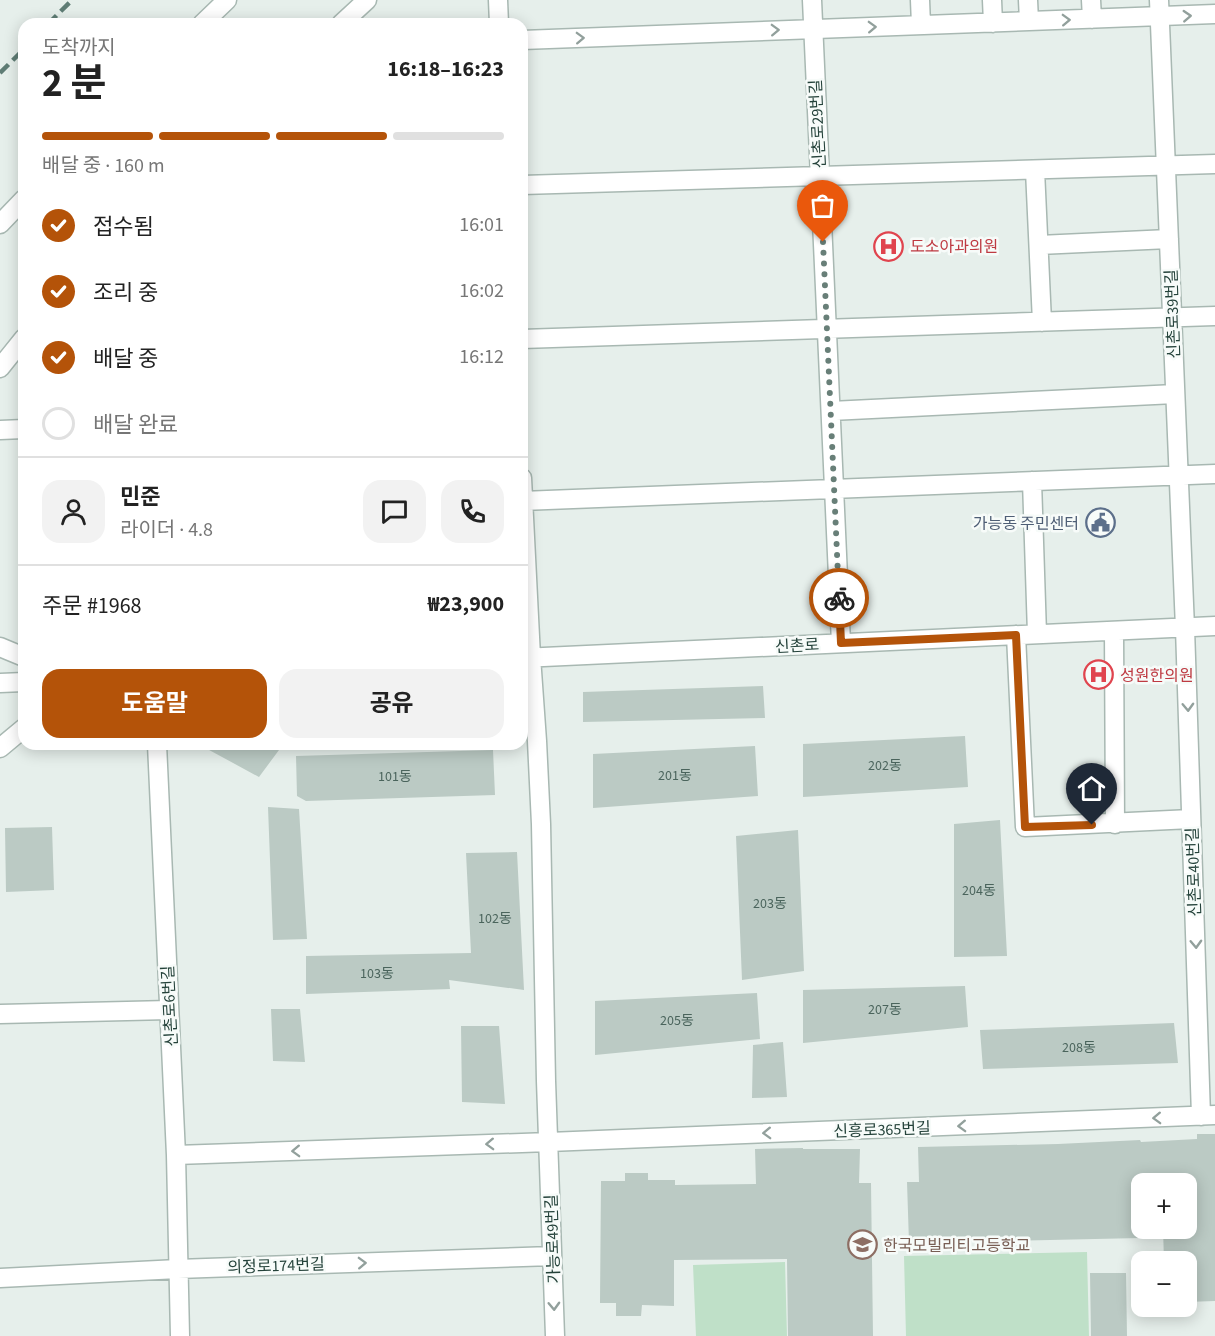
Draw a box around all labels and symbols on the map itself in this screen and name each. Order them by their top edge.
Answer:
one-way arrow [1183,9,1192,22]
one-way arrow [1062,14,1071,26]
one-way arrow [867,20,876,33]
one-way arrow [771,24,780,36]
one-way arrow [576,31,585,44]
street label: 신촌로29번길 [805,79,831,169]
pin [797,180,848,242]
hospital icon: 도소아과의원 [873,230,905,262]
place label: 도소아과의원 [910,236,998,258]
street label: 신촌로39번길 [1160,269,1186,359]
public building icon: 가능동 주민센터 [1084,507,1116,539]
place label: 가능동 주민센터 [973,513,1079,535]
courier [809,568,869,628]
street label: 신촌로 [774,634,820,658]
hospital icon: 성원한의원 [1083,659,1115,691]
place label: 성원한의원 [1120,665,1194,687]
one-way arrow [1181,702,1194,711]
house number: 202동 [868,756,902,776]
pin [1066,763,1117,825]
house number: 201동 [658,766,692,786]
house number: 101동 [378,767,412,787]
street label: 신촌로40번길 [1181,827,1207,917]
house number: 204동 [962,881,996,901]
house number: 203동 [753,894,787,914]
house number: 102동 [478,909,512,929]
one-way arrow [1189,939,1202,948]
house number: 103동 [360,964,394,984]
street label: 신촌로6번길 [157,965,183,1047]
house number: 207동 [868,1000,902,1020]
house number: 205동 [660,1011,694,1031]
house number: 208동 [1062,1038,1096,1058]
one-way arrow [1152,1111,1161,1124]
street label: 신흥로365번길 [833,1117,931,1143]
one-way arrow [957,1119,966,1132]
one-way arrow [762,1127,771,1140]
one-way arrow [486,1138,495,1150]
one-way arrow [291,1144,300,1157]
street label: 가능로49번길 [540,1194,566,1284]
school or university icon: 한국모빌리티고등학교 [846,1229,878,1261]
place label: 한국모빌리티고등학교 [883,1235,1030,1257]
street label: 의정로174번길 [227,1253,325,1279]
one-way arrow [358,1256,367,1269]
one-way arrow [547,1301,560,1310]

